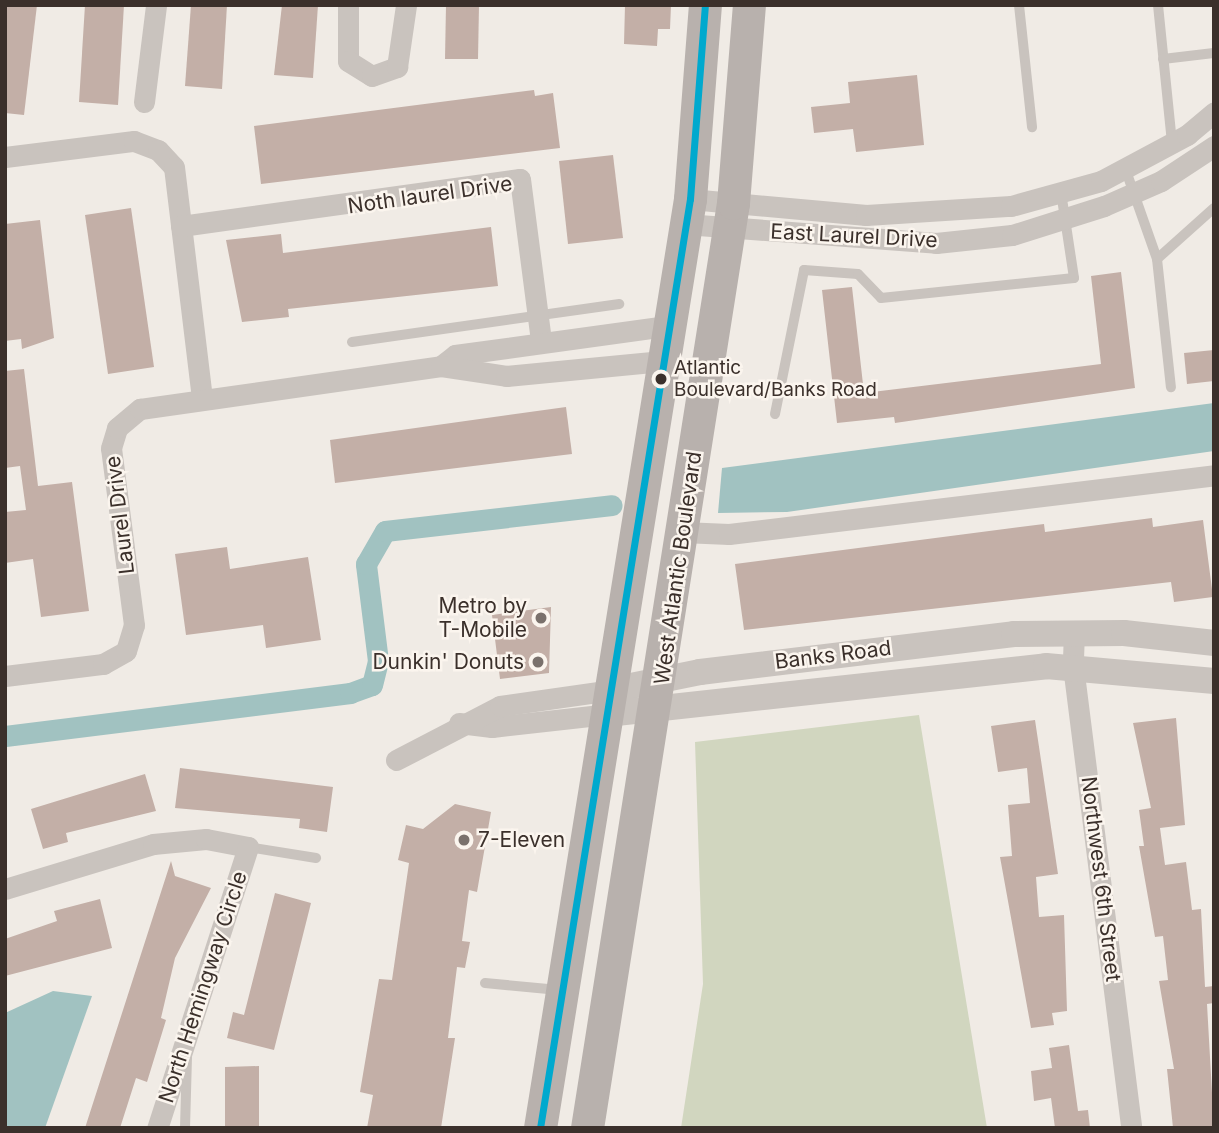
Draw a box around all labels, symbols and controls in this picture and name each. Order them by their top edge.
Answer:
street label: Noth laurel Drive [346,171,514,219]
street label: East Laurel Drive [770,219,938,253]
place label: Atlantic Boulevard/Banks Road [674,357,877,401]
marker: Atlantic Boulevard/Banks Road [654,372,668,386]
street label: West Atlantic Boulevard [649,450,707,686]
street label: Laurel Drive [100,454,140,576]
place label: Metro by T-Mobile [438,593,527,643]
marker: Metro by T-Mobile [533,610,549,626]
street label: Banks Road [773,635,893,675]
place label: Dunkin' Donuts [372,649,524,675]
marker: Dunkin' Donuts [530,654,546,670]
street label: Northwest 6th Street [1076,775,1126,983]
place label: 7-Eleven [478,827,565,853]
marker: 7-Eleven [456,832,472,848]
street label: North Hemingway Circle [154,868,252,1106]

